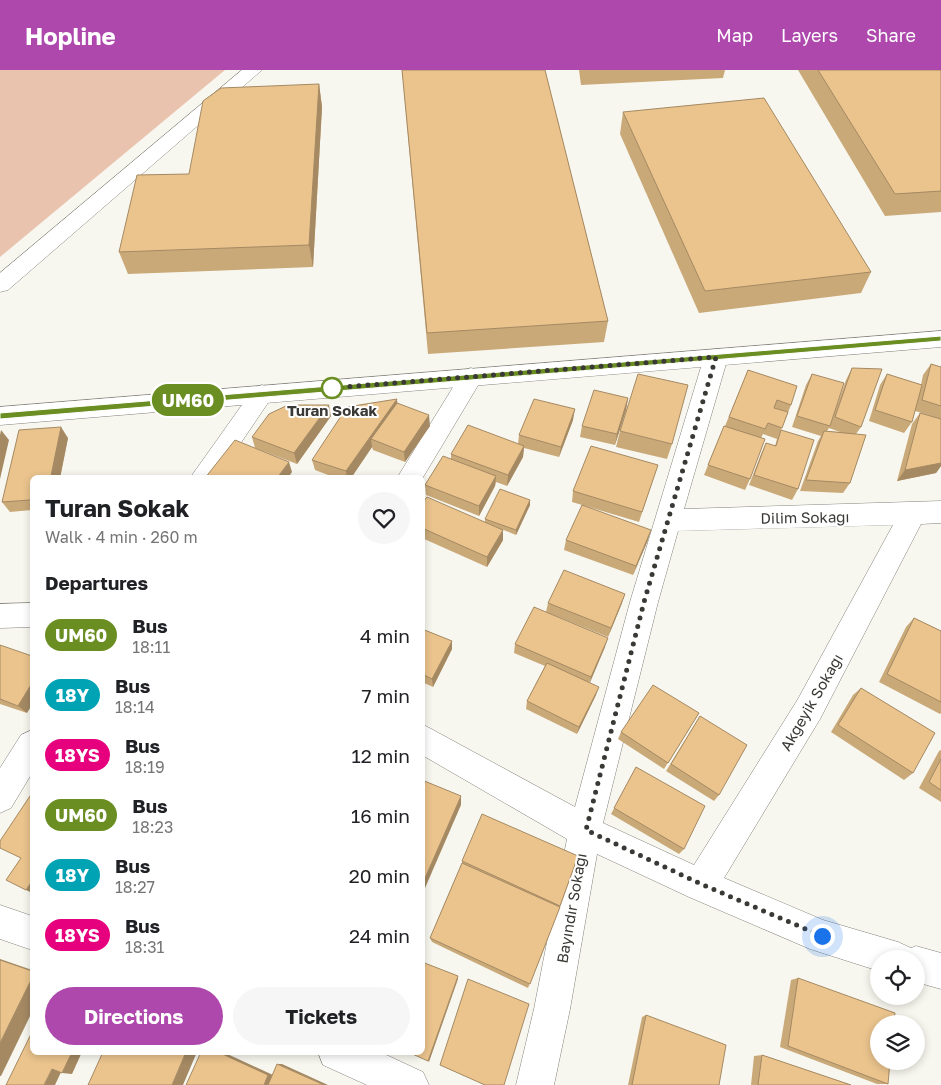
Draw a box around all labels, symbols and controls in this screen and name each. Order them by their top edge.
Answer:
text: Hopline [25,21,116,50]
text: Map [716,24,753,46]
text: Layers [781,24,838,46]
text: Share [866,24,916,46]
marker: Turan Sokak [321,377,343,399]
line badge: UM60 [153,384,223,416]
text: UM60 [162,389,214,411]
place label: Turan Sokak [287,401,377,419]
button: heart [358,492,410,544]
text: Turan Sokak [45,493,189,522]
street label: Dilim Sokağı [760,507,850,527]
text: Walk · 4 min · 260 m [45,527,198,547]
text: Departures [45,571,148,594]
text: Bus [132,614,168,637]
text: UM60 [55,624,107,646]
text: 4 min [360,624,410,647]
text: 18:11 [132,637,170,657]
street label: Akgeyik Sokağı [776,650,846,754]
text: Bus [115,674,150,697]
text: 18Y [56,684,89,706]
text: 7 min [362,684,410,707]
text: 18:14 [115,697,155,717]
text: Bus [125,734,160,757]
text: 18YS [55,744,100,766]
text: 12 min [351,744,410,767]
text: 18:19 [125,757,165,777]
text: Bus [132,794,168,817]
text: UM60 [55,804,107,826]
text: 16 min [351,804,410,827]
text: 18:23 [132,817,173,837]
street label: Bayındır Sokağı [552,852,590,964]
text: Bus [115,854,150,877]
text: 18Y [56,864,89,886]
text: 20 min [349,864,410,887]
text: 18:27 [115,877,155,897]
text: Bus [125,914,160,937]
text: 18YS [55,924,100,946]
text: 24 min [349,924,410,947]
your location [810,924,835,949]
text: 18:31 [125,937,164,957]
map controls [870,950,925,1070]
button: locate [870,950,925,1005]
button: Directions [45,987,223,1045]
button: Tickets [233,987,410,1045]
button: layers [870,1015,925,1070]

